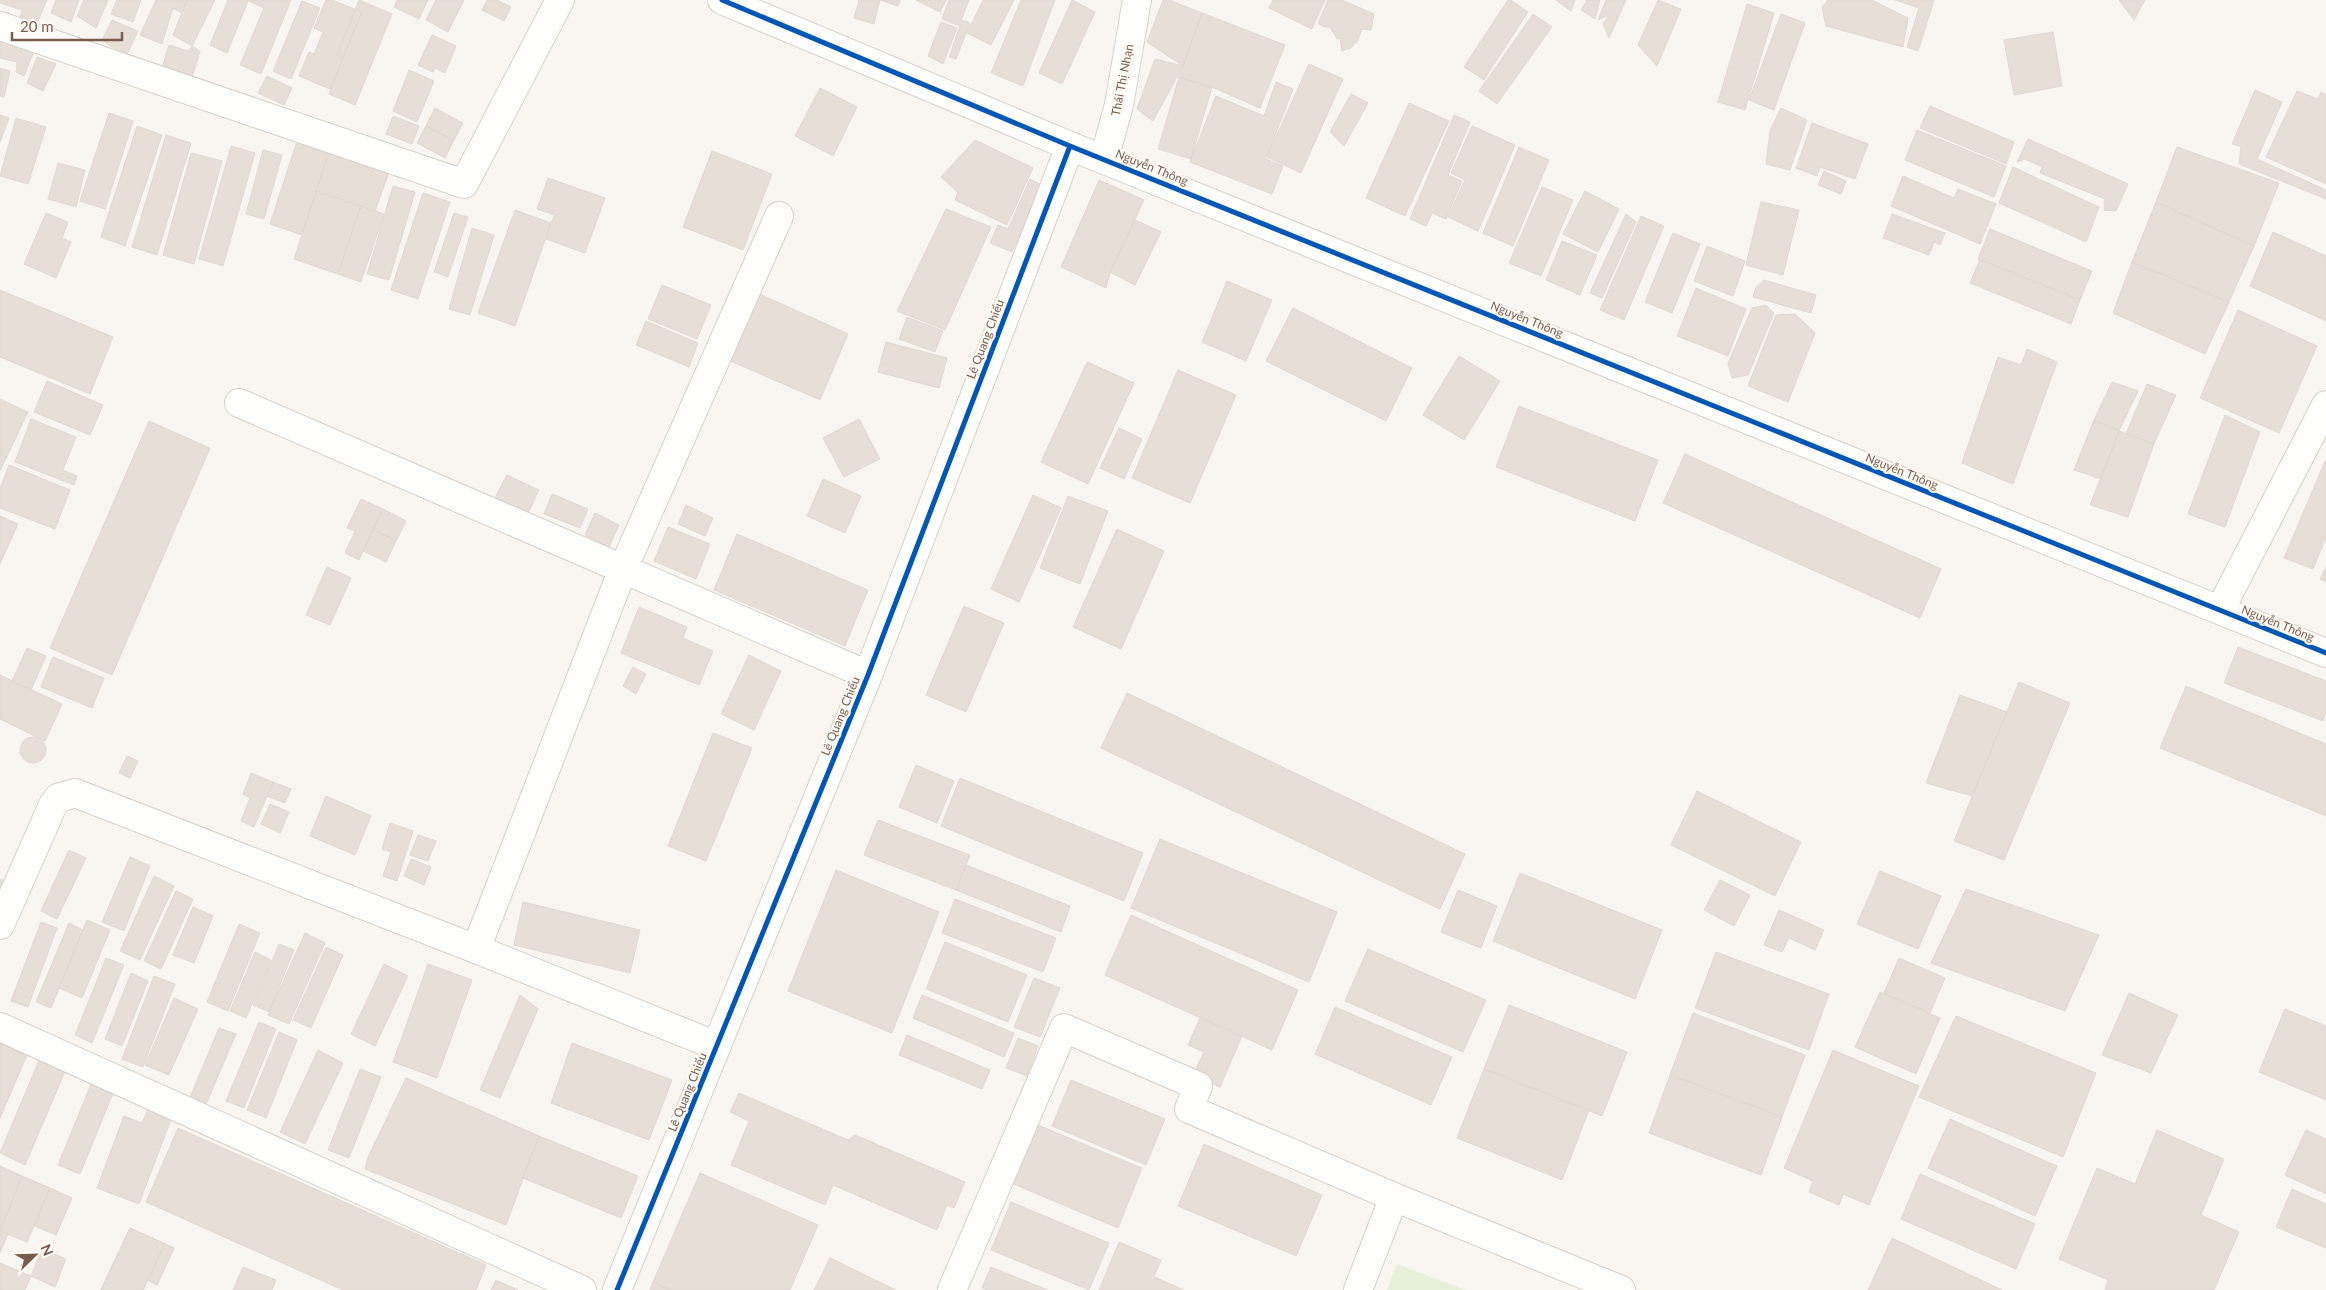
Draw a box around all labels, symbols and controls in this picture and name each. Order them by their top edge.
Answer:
scale bar [12,10,122,42]
text: 20 m [20,17,54,35]
street label: Thái Thị Nhạn [1108,43,1136,117]
street label: Nguyễn Thông [1113,146,1191,188]
street label: Lê Quang Chiểu [963,297,1007,381]
street label: Nguyễn Thông [1488,298,1566,340]
street label: Nguyễn Thông [1863,450,1941,492]
street label: Nguyễn Thông [2239,602,2317,644]
street label: Lê Quang Chiểu [817,674,863,758]
street label: Lê Quang Chiểu [664,1050,710,1134]
north arrow [10,1230,60,1280]
text: N [37,1241,57,1258]

